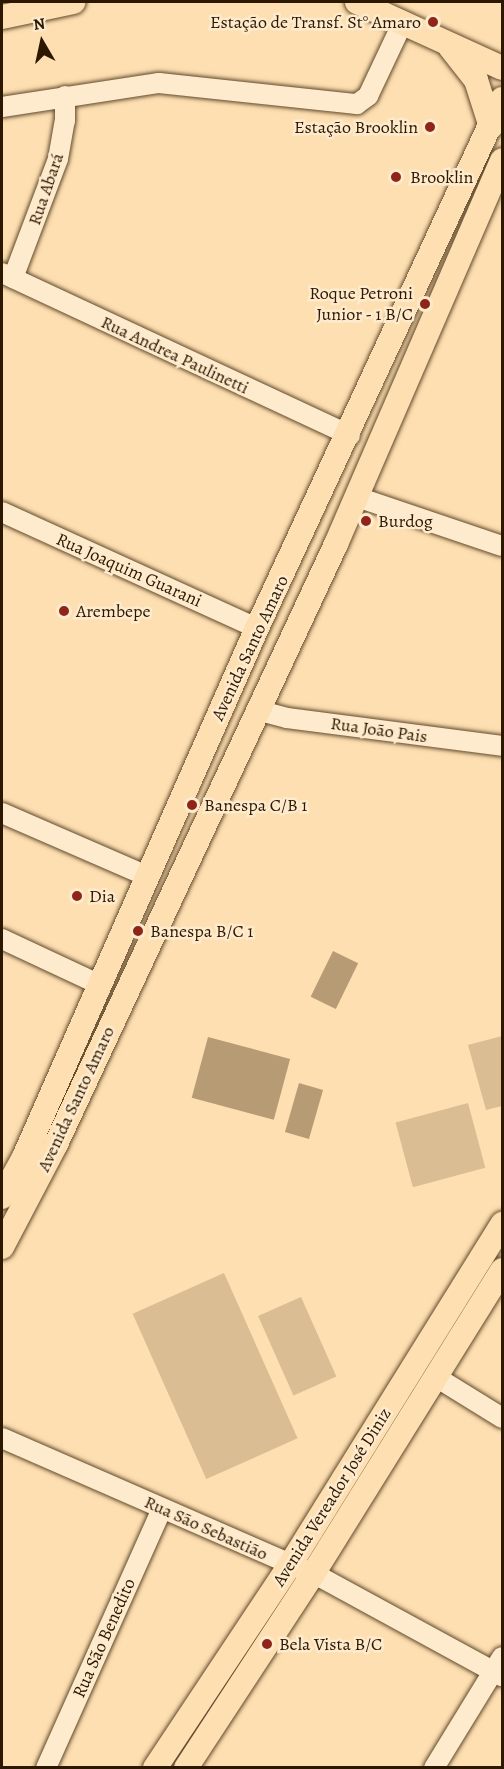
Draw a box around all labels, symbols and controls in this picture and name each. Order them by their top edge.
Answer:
place label: Estação de Transf. St° Amaro [210,11,421,33]
north arrow [12,12,72,72]
text: N [32,12,47,36]
marker: Estação de Transf. St° Amaro [426,15,440,29]
place label: Estação Brooklin [294,116,418,138]
marker: Estação Brooklin [423,120,437,134]
street label: Rua Abará [24,150,68,228]
place label: Brooklin [410,166,473,188]
marker: Brooklin [387,168,405,186]
place label: Roque Petroni Junior - 1 B/C [309,283,413,326]
marker: Roque Petroni Junior - 1 B/C [418,297,432,311]
street label: Rua Andrea Paulinetti [98,311,252,399]
place label: Burdog [378,510,433,532]
marker: Burdog [359,514,373,528]
street label: Rua Joaquim Guarani [53,528,205,612]
street label: Avenida Santo Amaro [207,572,293,724]
place label: Arembepe [76,600,151,622]
marker: Arembepe [57,604,71,618]
street label: Rua João Pais [329,713,429,747]
place label: Banespa C/B 1 [204,794,307,816]
marker: Banespa C/B 1 [185,798,199,812]
place label: Dia [89,885,115,907]
marker: Dia [70,889,84,903]
place label: Banespa B/C 1 [150,920,253,942]
marker: Banespa B/C 1 [131,924,145,938]
street label: Avenida Santo Amaro [33,1023,119,1175]
street label: Avenida Vereador José Diniz [268,1404,396,1590]
street label: Rua São Sebastião [141,1491,271,1565]
street label: Rua São Benedito [68,1575,140,1701]
place label: Bela Vista B/C [279,1633,382,1655]
marker: Bela Vista B/C [260,1637,274,1651]

